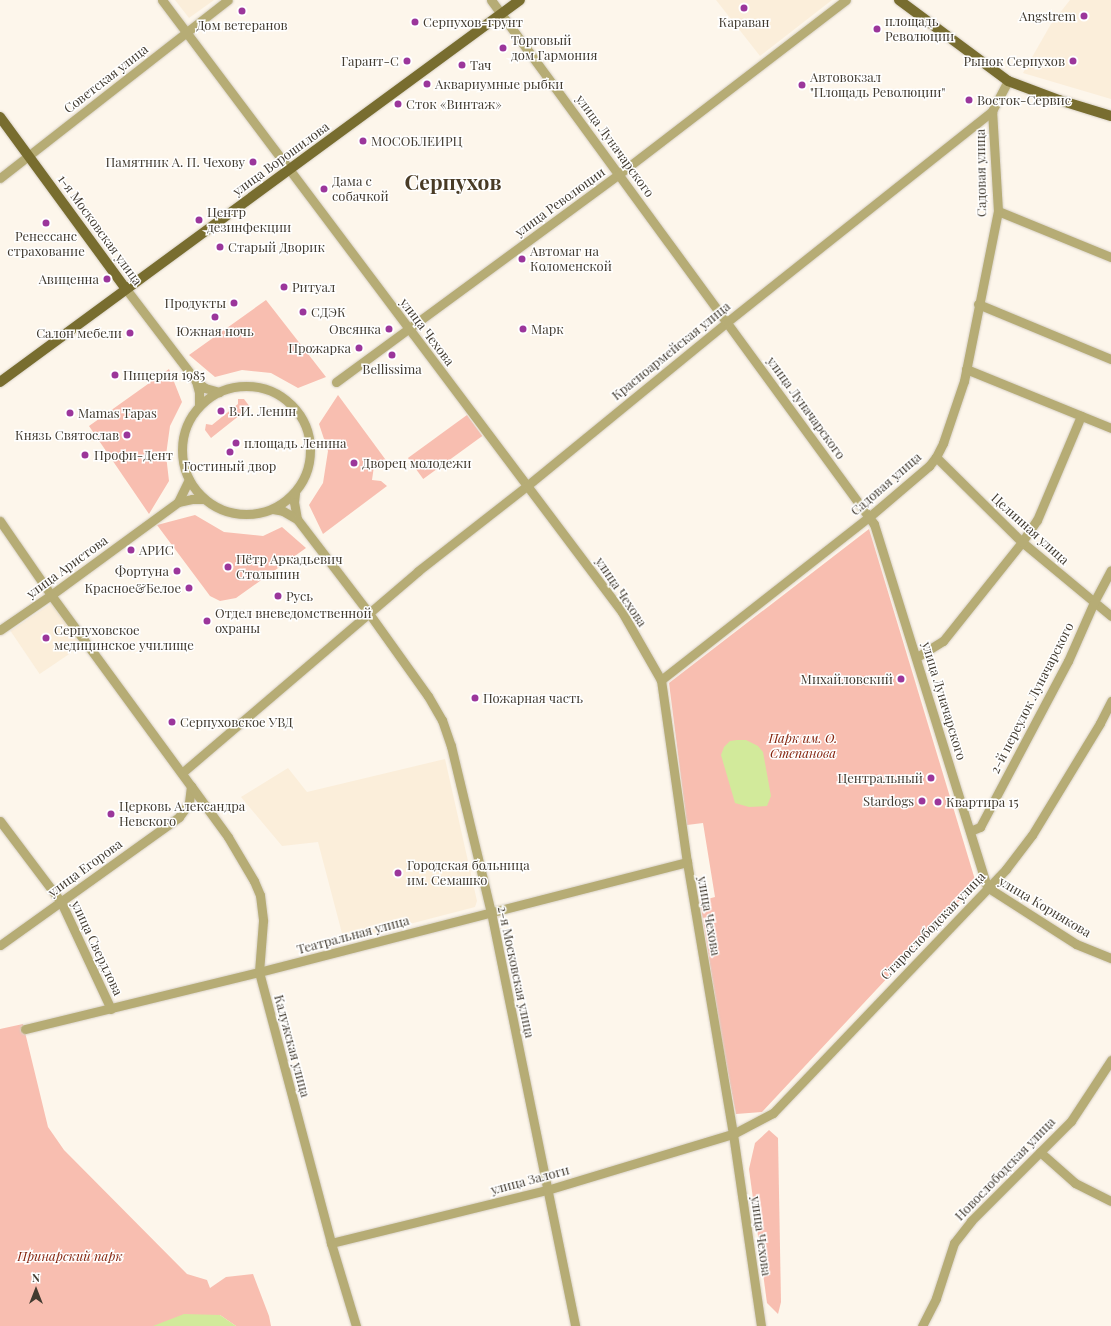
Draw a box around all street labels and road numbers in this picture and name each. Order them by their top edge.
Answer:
street label: Советская улица [61,41,151,117]
street label: улица Луначарского [573,92,657,200]
street label: улица Ворошилова [230,119,332,199]
street label: Садовая улица [972,129,990,217]
street label: улица Революции [512,164,608,240]
street label: 1-я Московская улица [55,172,145,288]
street label: улица Чехова [397,295,457,369]
street label: Красноармейская улица [609,298,733,404]
street label: улица Луначарского [764,354,848,462]
street label: Садовая улица [848,449,924,519]
street label: Целинная улица [988,490,1072,568]
street label: улица Аристова [23,532,111,602]
street label: улица Чехова [592,554,650,630]
street label: 2-й переулок Луначарского [987,620,1077,776]
street label: улица Луначарского [919,640,969,762]
street label: улица Егорова [45,836,125,900]
street label: Старослободская улица [877,869,989,983]
street label: улица Корнякова [996,873,1094,941]
street label: улица Чехова [694,875,724,957]
street label: улица Свердлова [68,898,126,998]
street label: 2-я Московская улица [494,905,538,1039]
street label: Театральная улица [295,913,411,957]
street label: Калужская улица [271,993,313,1099]
street label: Новослободская улица [952,1114,1058,1224]
street label: улица Залоги [489,1162,571,1198]
street label: улица Чехова [748,1195,774,1277]

